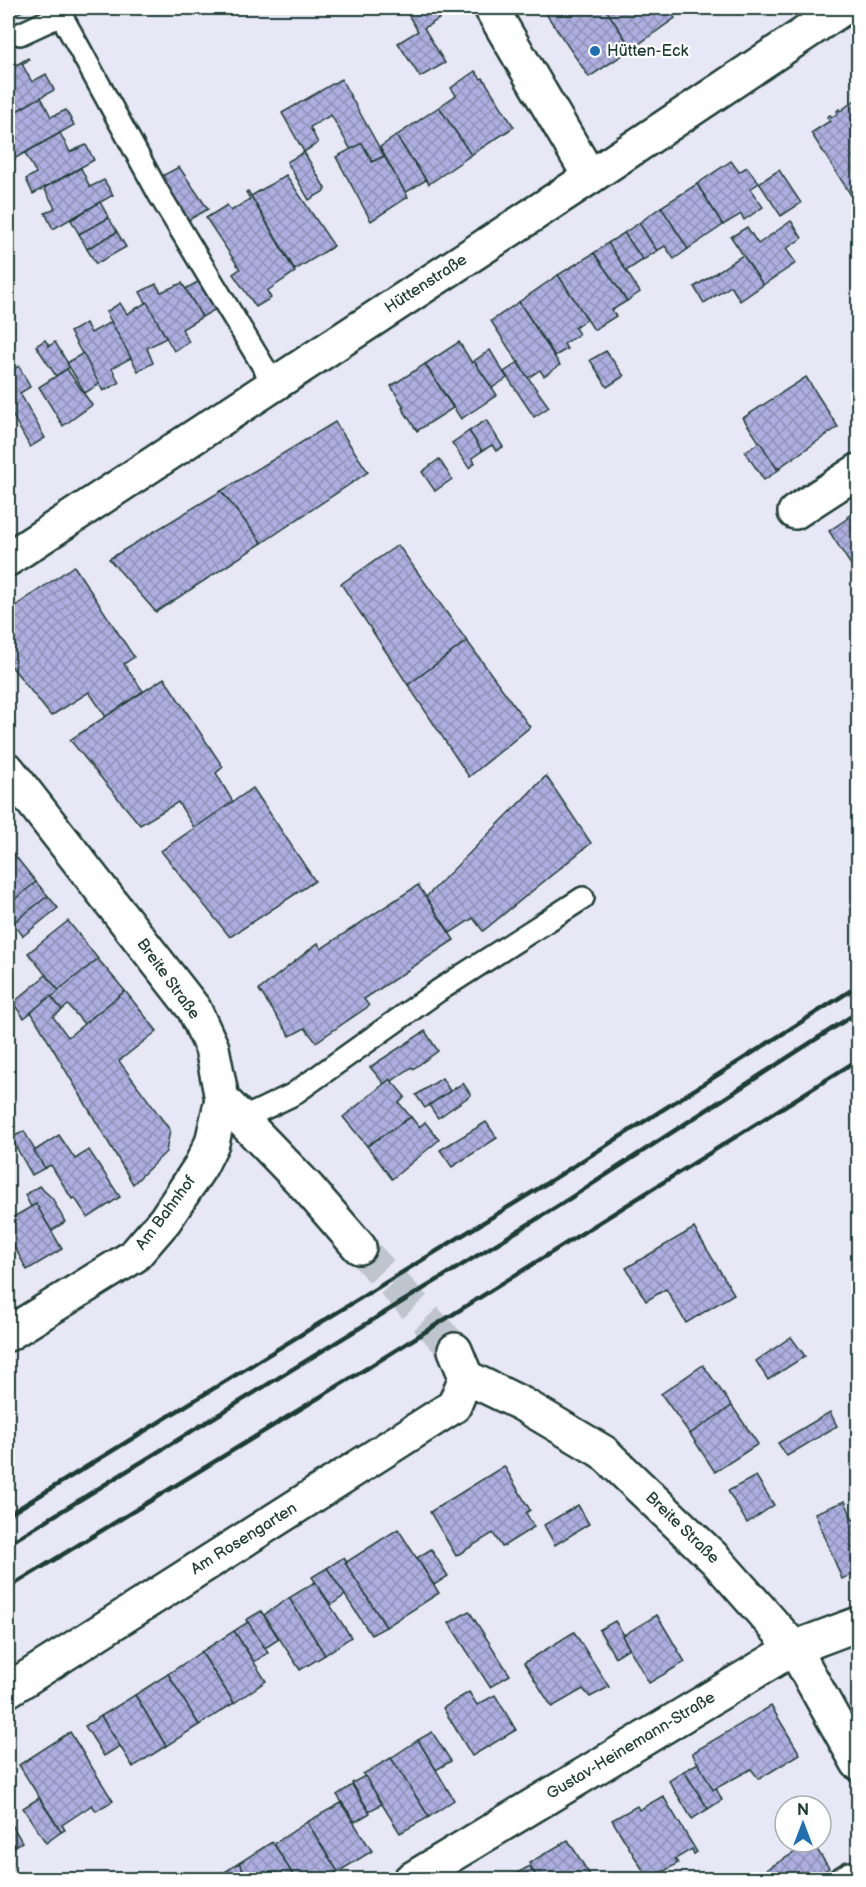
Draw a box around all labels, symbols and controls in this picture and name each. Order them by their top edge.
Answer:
place label: Hütten-Eck [607,42,688,61]
marker: Hütten-Eck [588,44,602,58]
street label: Hüttenstraße [381,250,471,318]
street label: Breite Straße [132,935,204,1023]
street label: Am Bahnhof [132,1172,200,1254]
street label: Breite Straße [641,1488,723,1568]
street label: Am Rosengarten [187,1499,301,1579]
street label: Gustav-Heinemann-Straße [543,1688,719,1804]
north arrow [773,1794,833,1854]
text: N [797,1801,809,1820]

